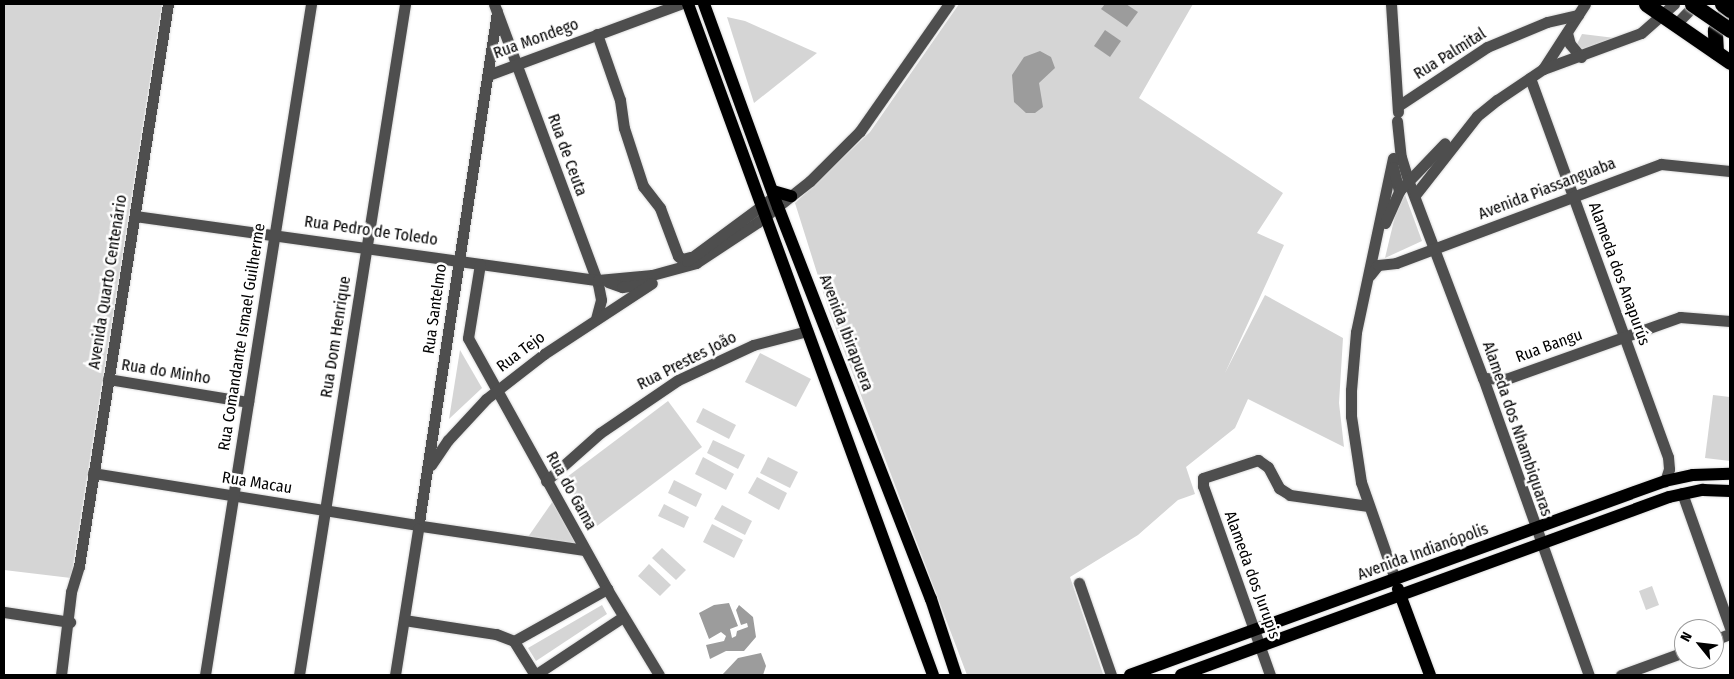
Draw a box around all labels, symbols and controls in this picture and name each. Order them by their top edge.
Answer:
street label: Rua Mondego [491,15,581,63]
street label: Rua Palmital [1410,24,1490,84]
street label: Rua de Ceuta [543,111,591,199]
street label: Avenida Piassanguaba [1476,154,1618,224]
street label: Avenida Quarto Centenário [85,193,131,371]
street label: Alameda dos Anapurús [1584,200,1654,348]
street label: Rua Pedro de Toledo [303,212,439,250]
street label: Rua Comandante Ismael Guilherme [215,222,269,452]
street label: Rua Santelmo [419,263,451,355]
street label: Avenida Ibirapuera [815,272,877,394]
street label: Rua Dom Henrique [317,275,355,399]
street label: Rua Bangu [1513,325,1585,367]
street label: Rua Tejo [493,328,549,376]
street label: Rua Prestes João [634,328,740,394]
street label: Alameda dos Nhambiquaras [1478,339,1556,519]
street label: Rua do Minho [120,355,212,389]
street label: Rua do Gama [542,448,600,534]
street label: Rua Macau [221,468,293,498]
street label: Alameda dos Jurupis [1220,509,1284,641]
street label: Avenida Indianópolis [1355,519,1491,585]
north arrow [1674,619,1724,669]
text: N [1677,629,1696,645]

